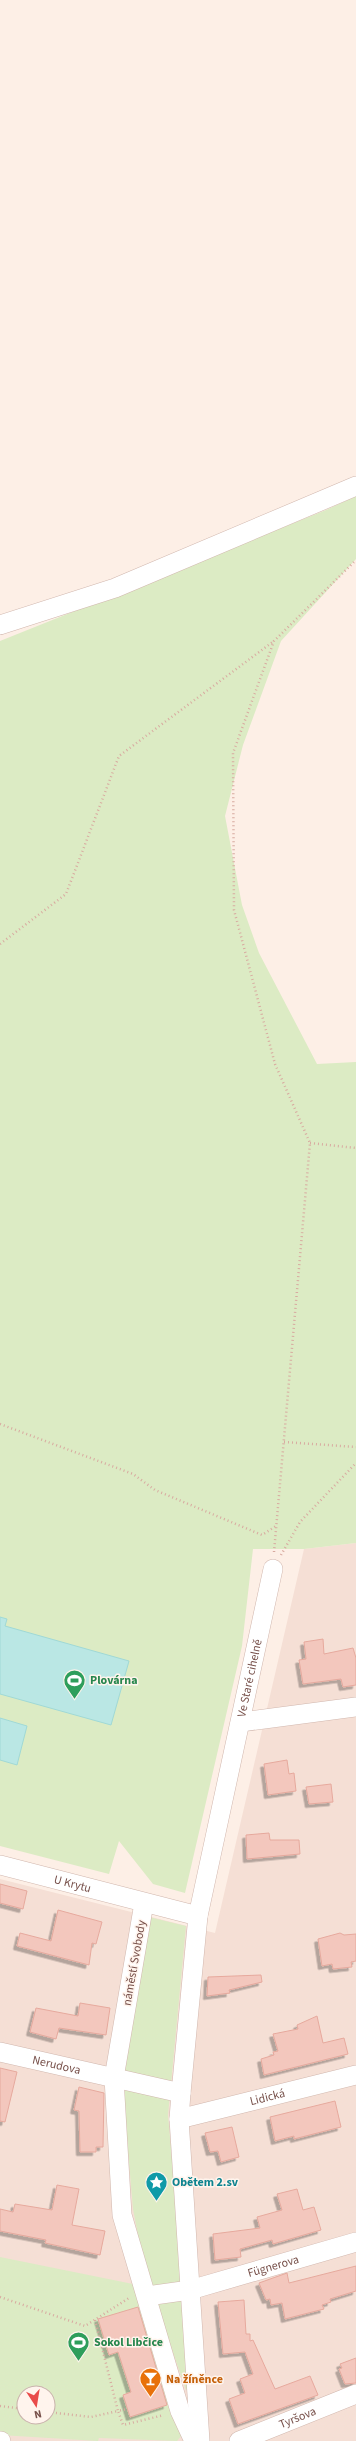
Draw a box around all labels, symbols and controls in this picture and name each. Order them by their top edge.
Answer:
street label: Ve Staré cihelně [233,1638,267,1719]
sports icon: Plovárna [62,1667,88,1700]
place label: Plovárna [90,1672,137,1689]
street label: U Krytu [52,1871,93,1897]
street label: náměstí Svobody [119,1919,150,2007]
street label: Nerudova [31,2052,82,2079]
street label: Lidická [248,2085,287,2110]
place icon: Obětem 2.sv [143,2169,169,2202]
place label: Obětem 2.sv [172,2174,239,2191]
street label: Fügnerova [246,2251,301,2282]
sports icon: Sokol Libčice [66,2329,92,2362]
place label: Sokol Libčice [94,2334,163,2351]
bar icon: Na žíněnce [138,2366,164,2399]
place label: Na žíněnce [166,2371,223,2388]
north arrow [16,2385,56,2425]
street label: Tyršova [277,2403,319,2433]
text: N [33,2406,43,2422]

